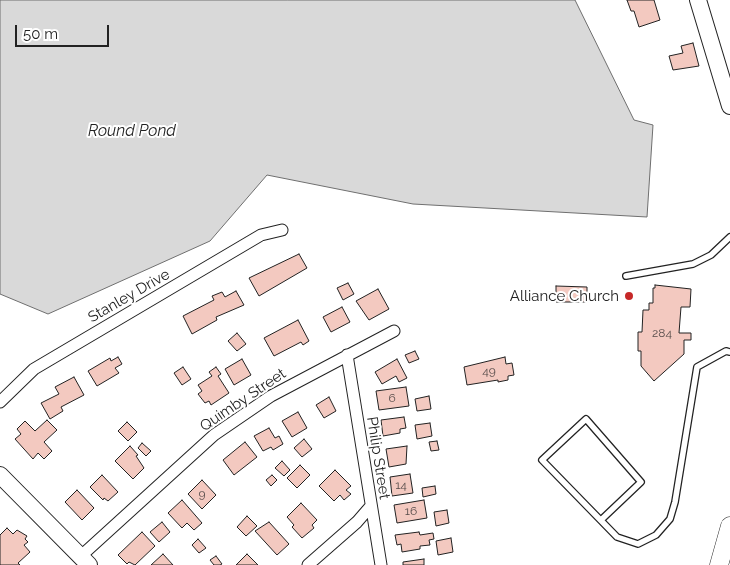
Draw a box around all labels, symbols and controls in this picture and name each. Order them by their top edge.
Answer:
scale bar [18,15,111,47]
text: 50 m [23,25,58,43]
water label: Round Pond [88,121,176,141]
street label: Stanley Drive [85,265,173,327]
place label: Alliance Church [510,287,619,305]
marker: Alliance Church [623,290,635,302]
house number: 284 [652,326,672,340]
house number: 49 [482,364,496,378]
street label: Quimby Street [197,365,289,435]
house number: 6 [388,391,396,405]
street label: Philip Street [363,415,393,501]
house number: 14 [395,478,407,492]
house number: 9 [198,487,206,501]
house number: 16 [405,504,417,518]

